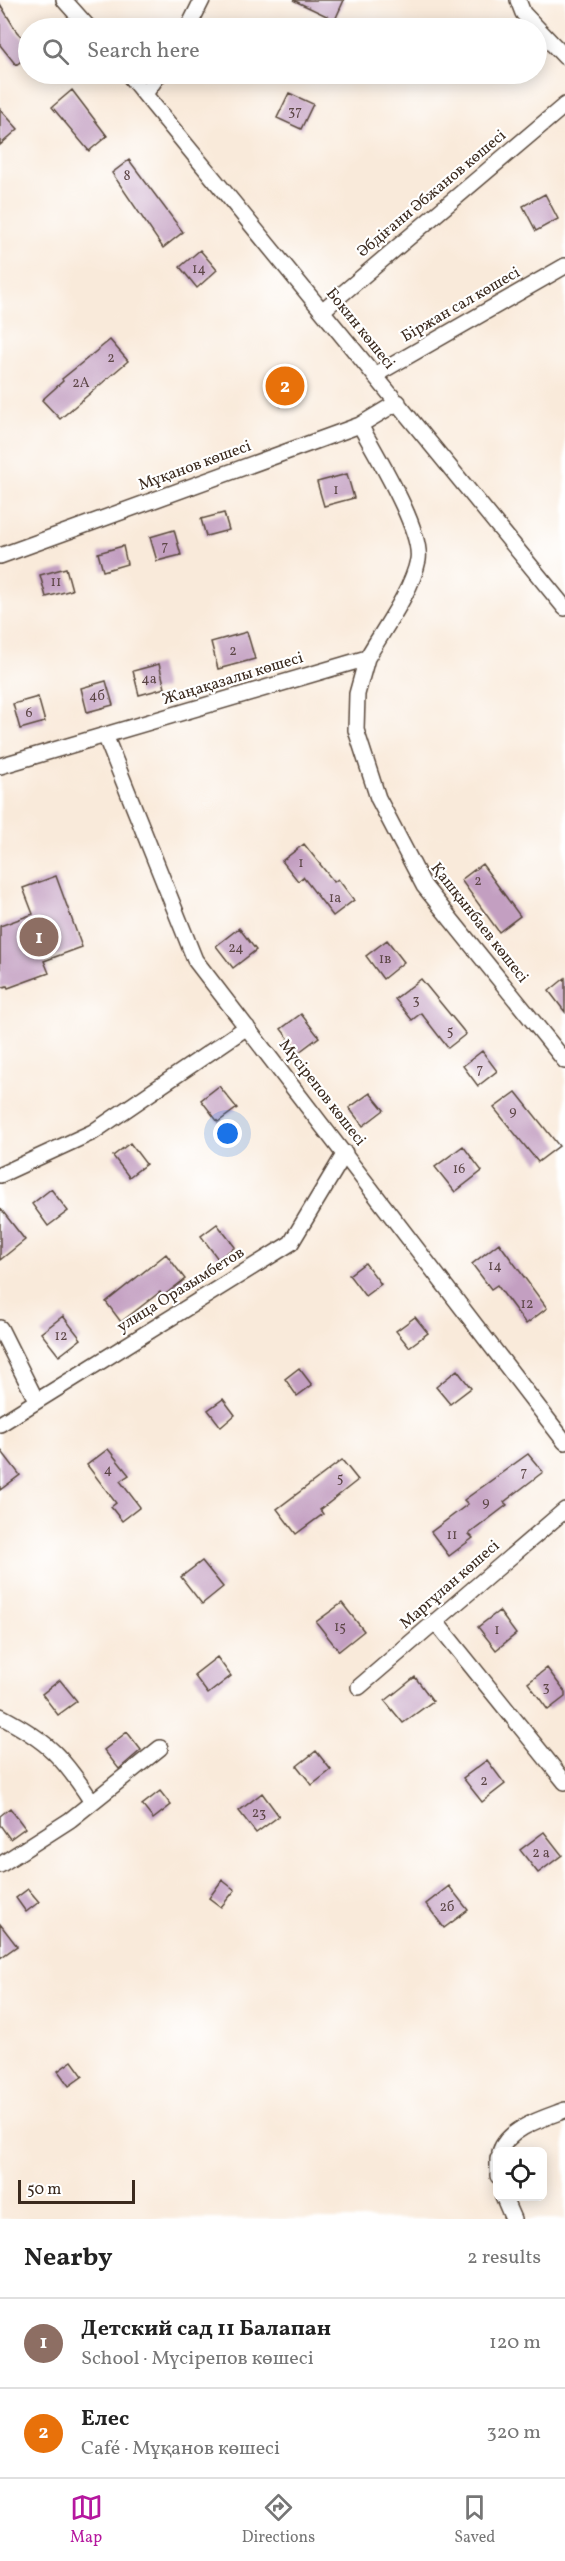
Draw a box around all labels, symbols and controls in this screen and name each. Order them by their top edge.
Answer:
search box [18,18,547,84]
icon: search [39,35,72,68]
text: Search here [87,36,200,67]
house number: 37 [288,102,302,121]
street label: Әбдіғани Әбжанов көшесі [353,125,511,263]
house number: 8 [123,167,131,186]
house number: 14 [192,260,206,279]
street label: Біржан сал көшесі [398,262,525,348]
street label: Бокин көшесі [320,284,400,375]
house number: 2 [107,349,115,368]
pin: 2 [266,364,304,408]
house number: 2А [72,374,90,393]
street label: Мұқанов көшесі [136,435,254,497]
house number: 1 [333,481,339,500]
house number: 7 [162,537,169,556]
house number: 11 [51,573,61,592]
house number: 2 [229,642,237,661]
street label: Жаңақазалы көшесі [160,647,306,711]
house number: 4а [141,670,157,689]
house number: 4б [89,687,105,706]
house number: 6 [25,704,33,723]
house number: 1 [298,854,304,873]
street label: Қашқынбаев көшесі [425,858,533,988]
house number: 2 [474,872,482,891]
house number: 1а [329,889,341,908]
pin: 1 [20,914,58,960]
house number: 24 [228,939,244,958]
house number: 1в [379,950,391,969]
house number: 3 [412,991,420,1010]
house number: 5 [447,1022,453,1041]
street label: Мүсірепов көшесі [273,1035,371,1151]
house number: 7 [477,1060,484,1079]
house number: 9 [509,1102,517,1121]
your location [213,1119,242,1148]
house number: 16 [453,1160,465,1179]
street label: улица Оразымбетов [113,1242,249,1338]
house number: 14 [488,1257,502,1276]
house number: 12 [521,1295,533,1314]
house number: 12 [55,1327,67,1346]
house number: 4 [104,1461,112,1480]
house number: 7 [521,1463,528,1482]
house number: 5 [337,1469,343,1488]
house number: 9 [482,1493,490,1512]
house number: 11 [447,1526,457,1545]
street label: Маргұлан көшесі [395,1535,505,1635]
house number: 15 [334,1618,346,1637]
house number: 1 [494,1621,500,1640]
house number: 3 [542,1678,550,1697]
house number: 2 [480,1772,488,1791]
house number: 23 [252,1804,266,1823]
house number: 2 а [532,1844,550,1863]
house number: 2б [440,1898,454,1917]
map controls [493,2147,547,2201]
button: locate [493,2147,547,2201]
scale bar [18,2177,135,2204]
text: 50 m [27,2179,61,2201]
text: Nearby [24,2240,113,2276]
text: 2 results [467,2244,541,2272]
text: Детский сад 11 Балапан [81,2314,331,2345]
text: 1 [39,2329,48,2357]
text: 120 m [489,2329,541,2357]
text: School · Мүсірепов көшесі [81,2345,314,2373]
text: Елес [81,2404,129,2435]
text: 2 [38,2419,49,2447]
text: 320 m [486,2419,541,2447]
text: Café · Мұқанов көшесі [81,2435,280,2463]
tab: Map [70,2491,103,2549]
tab: Directions [242,2491,315,2549]
tab: Saved [454,2491,495,2549]

